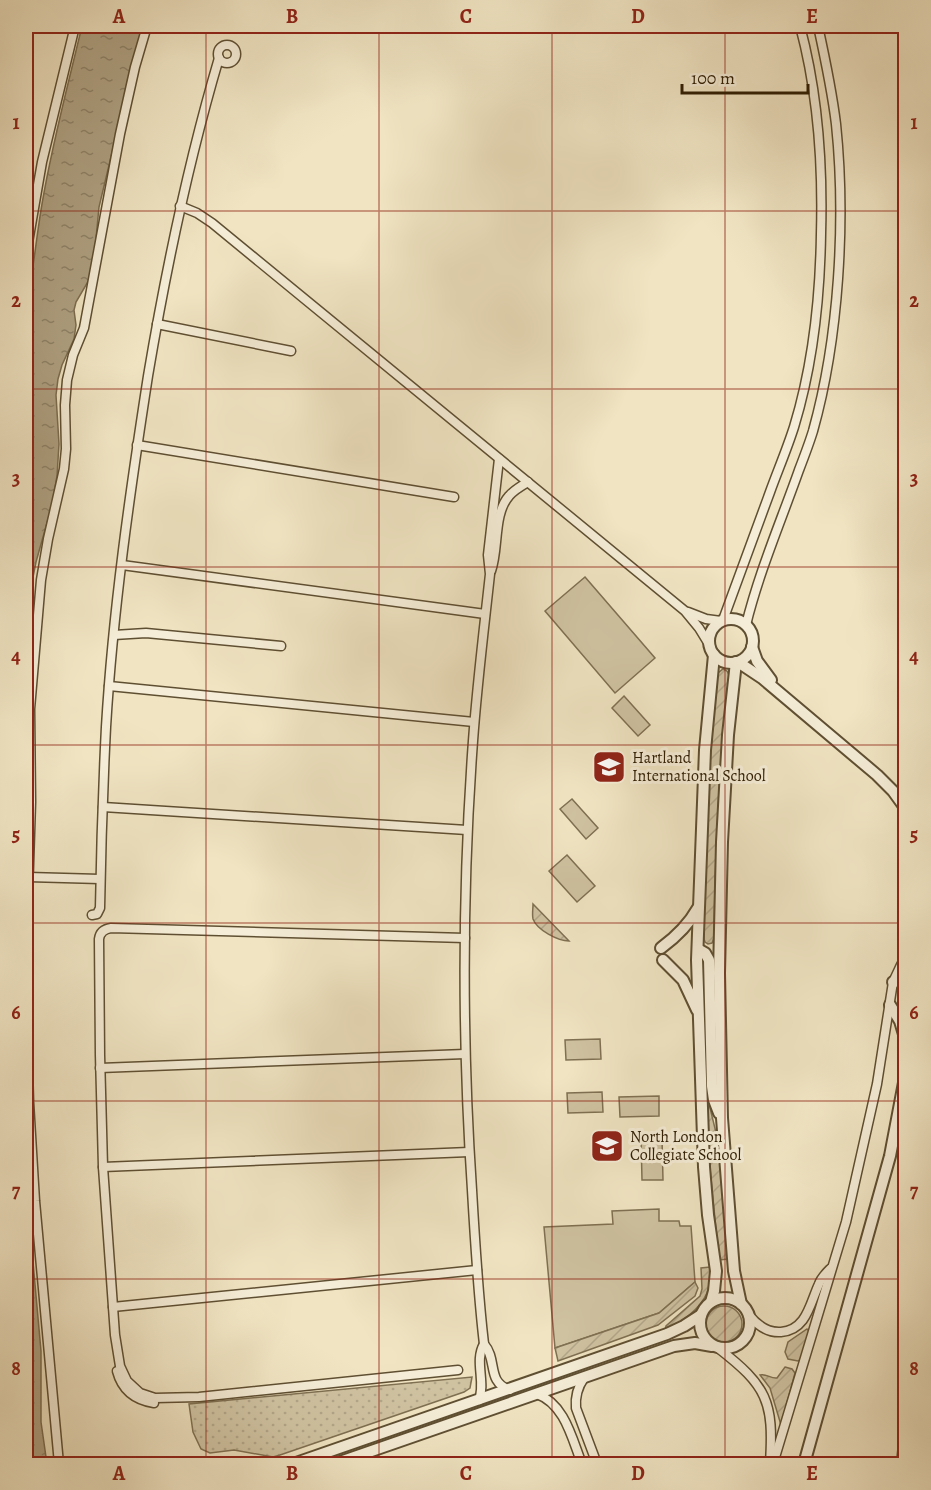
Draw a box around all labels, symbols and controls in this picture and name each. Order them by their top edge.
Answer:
text: A [112,3,126,30]
text: B [286,3,298,30]
text: C [460,3,472,30]
text: D [631,3,645,30]
text: E [806,3,818,30]
scale bar [682,57,808,95]
text: 100 m [691,66,735,90]
text: 1 [12,109,20,136]
text: 1 [910,109,918,136]
text: 2 [11,287,21,314]
text: 2 [909,287,919,314]
text: 3 [12,465,20,492]
text: 3 [910,465,918,492]
text: 4 [11,643,21,670]
text: 4 [909,643,919,670]
place label: Hartland International School [632,747,766,787]
school or university icon: Hartland International School [591,749,627,785]
text: 5 [12,821,20,848]
text: 5 [910,821,918,848]
text: 6 [11,999,21,1026]
text: 6 [909,999,919,1026]
place label: North London Collegiate School [630,1126,742,1166]
school or university icon: North London Collegiate School [589,1128,625,1164]
text: 7 [12,1177,21,1204]
text: 7 [910,1177,919,1204]
text: 8 [11,1355,21,1382]
text: 8 [909,1355,919,1382]
text: A [112,1460,126,1487]
text: B [286,1460,298,1487]
text: C [460,1460,472,1487]
text: D [631,1460,645,1487]
text: E [806,1460,818,1487]

